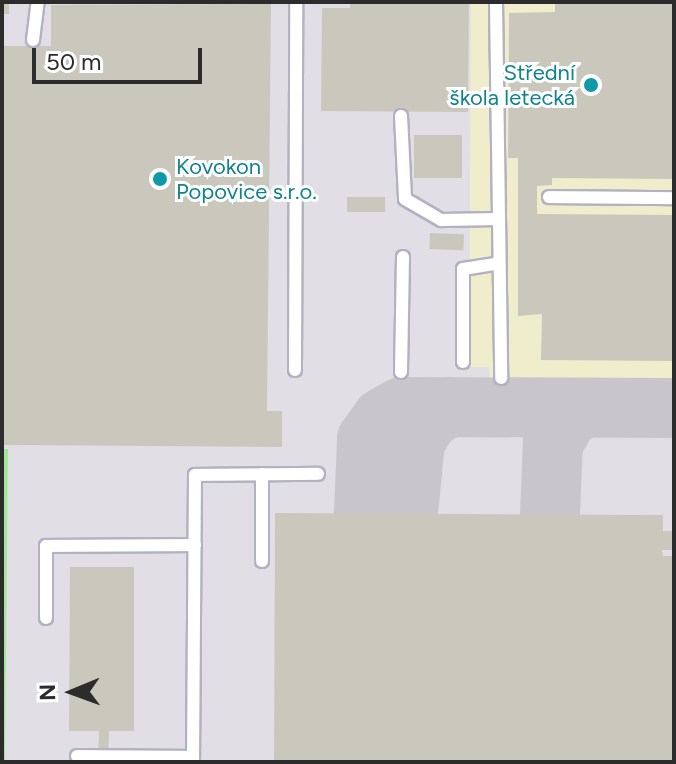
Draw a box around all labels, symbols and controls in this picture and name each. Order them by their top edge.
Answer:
scale bar [36,32,206,82]
text: 50 m [46,47,102,76]
place label: Střední škola letecká [449,59,575,110]
marker: Střední škola letecká [582,76,600,94]
place label: Kovokon Popovice s.r.o. [176,153,317,204]
marker: Kovokon Popovice s.r.o. [151,170,169,188]
north arrow [32,652,112,732]
text: N [34,684,61,701]

